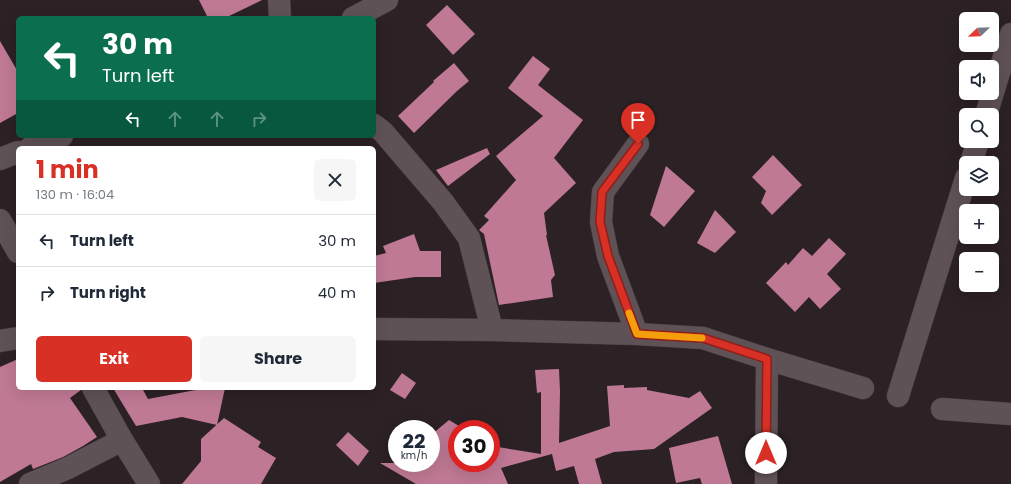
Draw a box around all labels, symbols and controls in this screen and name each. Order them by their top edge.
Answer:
north arrow [959,12,999,52]
map controls [959,12,999,292]
text: 30 m [102,25,173,64]
icon: left [36,32,88,84]
button: sound [959,60,999,100]
text: Turn left [102,63,174,88]
pin [621,103,655,144]
icon: left [122,108,144,130]
icon: ahead [164,108,186,130]
icon: ahead [206,108,228,130]
icon: right [248,108,270,130]
button: search [959,108,999,148]
icon: arrive [627,109,649,131]
text: 1 min [36,153,99,186]
button: layers [959,156,999,196]
button: close [314,159,356,201]
text: 130 m · 16:04 [36,185,114,204]
button: + [959,204,999,244]
icon: left [36,230,58,252]
text: Turn left [70,230,134,251]
text: 30 m [318,230,356,251]
button: − [959,252,999,292]
icon: right [36,282,58,304]
text: Turn right [70,282,146,303]
text: 40 m [318,282,356,303]
button: Exit [36,336,192,382]
button: Share [200,336,356,382]
speed limit sign: 30 [448,420,500,472]
text: 22 [403,427,425,455]
position arrow [745,432,787,474]
text: km/h [401,448,427,463]

